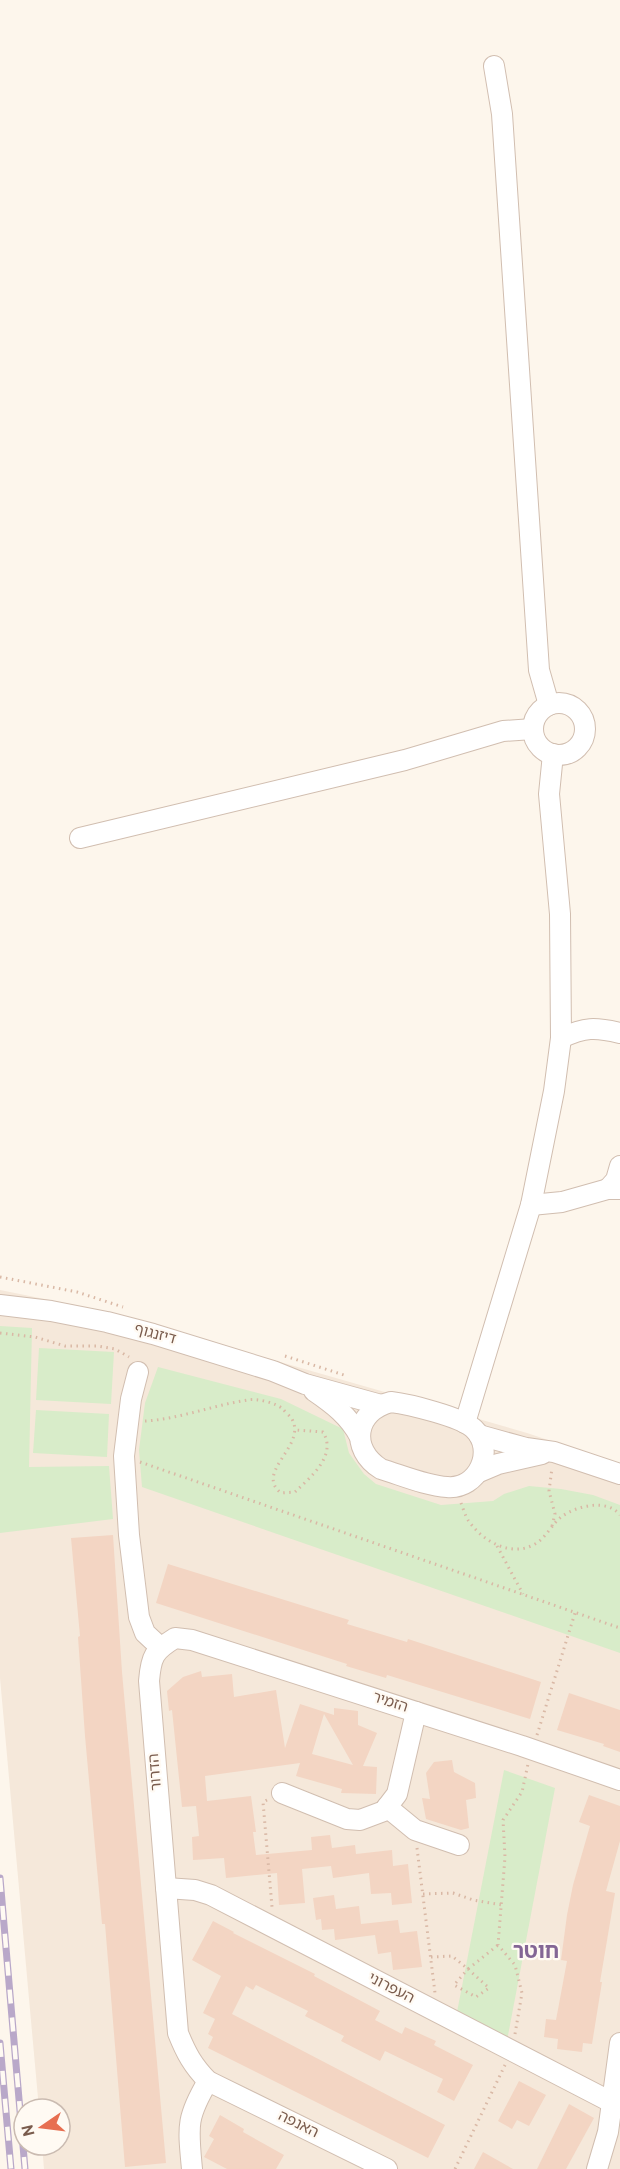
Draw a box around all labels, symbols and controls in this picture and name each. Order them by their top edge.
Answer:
street label: דיזנגוף [132,1320,178,1350]
street label: הזמיר [370,1688,410,1718]
street label: הדרור [145,1753,167,1791]
district label: חוטר [513,1939,559,1966]
street label: העפרוני [365,1969,417,2009]
north arrow [12,2097,72,2157]
street label: האנפה [275,2107,321,2143]
text: N [18,2122,40,2138]

